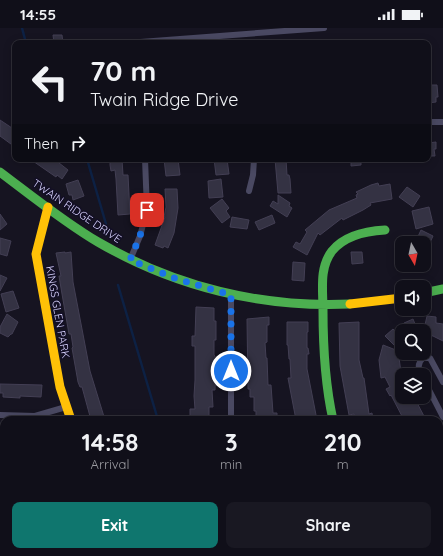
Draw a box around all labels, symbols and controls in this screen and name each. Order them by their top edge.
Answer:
text: 14:55 [20,5,56,24]
text: 70 m [90,53,156,88]
icon: left [24,56,76,108]
text: Twain Ridge Drive [90,88,239,111]
icon: right [67,132,89,154]
text: Then [24,134,59,153]
street label: TWAIN RIDGE DRIVE [30,176,124,246]
pin [130,193,164,227]
icon: arrive [136,199,158,221]
north arrow [395,236,431,272]
map controls [395,236,431,404]
street label: KINGS GLEN PARK [43,265,73,359]
button: sound [395,280,431,316]
button: search [395,324,431,360]
position arrow [210,350,252,392]
button: layers [395,368,431,404]
text: 14:58 [82,427,139,457]
text: 3 [225,427,238,457]
text: 210 [324,427,361,457]
text: Arrival [91,456,129,472]
text: min [220,456,242,472]
text: m [337,456,349,472]
button: Exit [12,502,218,548]
button: Share [226,502,431,548]

